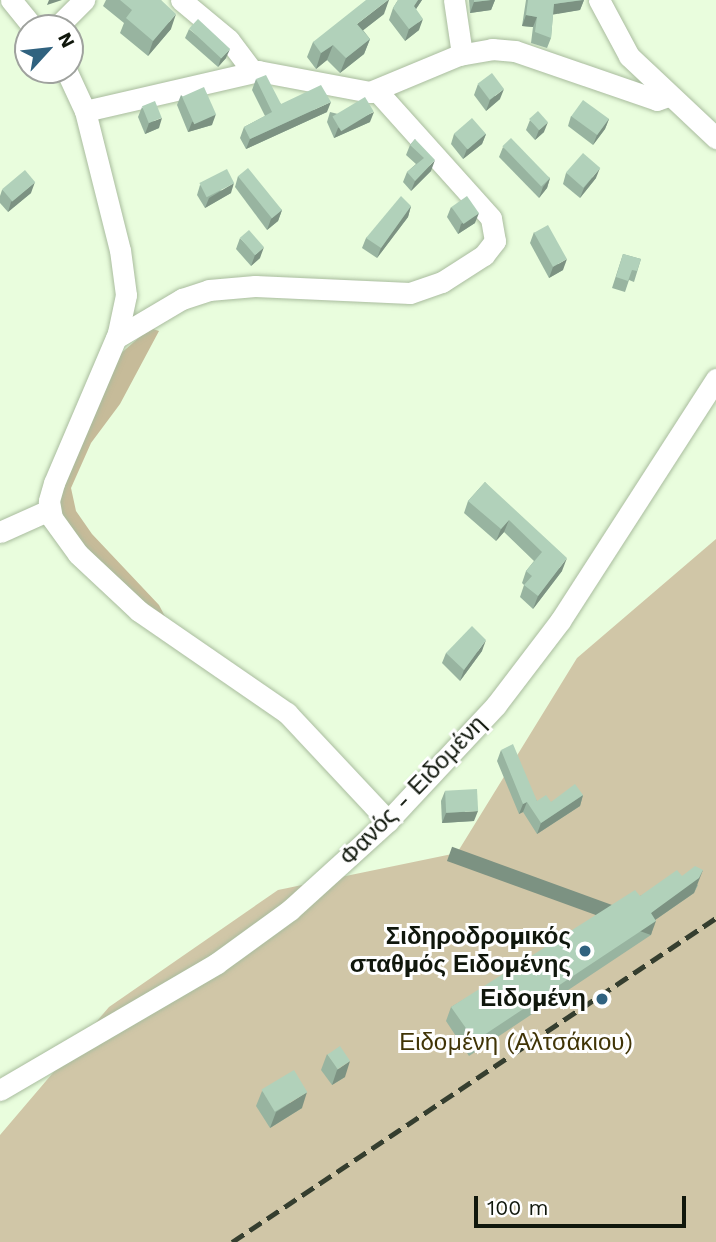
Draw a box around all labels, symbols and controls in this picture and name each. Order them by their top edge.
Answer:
north arrow [14,14,84,84]
text: N [53,29,80,52]
street label: Φανός - Ειδομένη [334,710,492,872]
place label: Σιδηροδρομικός σταθμός Ειδομένης [350,923,571,979]
marker: Σιδηροδρομικός σταθμός Ειδομένης [577,943,593,959]
place label: Ειδομένη [480,985,586,1013]
marker: Ειδομένη [592,989,612,1009]
park label: Ειδομένη (Αλτσάκιου) [399,1029,633,1057]
scale bar [478,1182,690,1226]
text: 100 m [487,1195,549,1220]

